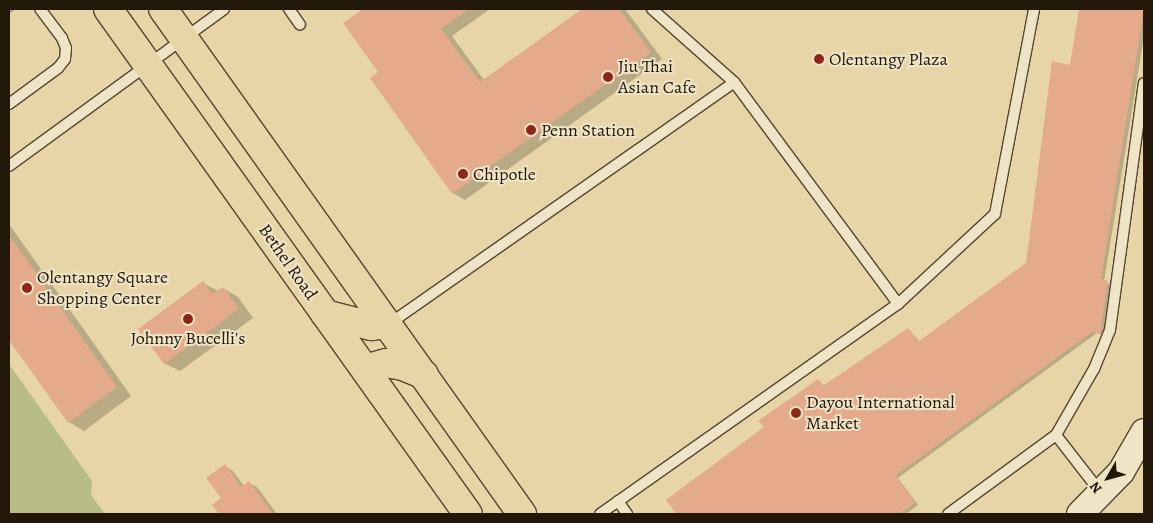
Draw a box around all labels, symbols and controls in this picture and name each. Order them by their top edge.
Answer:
place label: Olentangy Plaza [829,48,948,70]
marker: Olentangy Plaza [813,53,825,65]
place label: Jiu Thai Asian Cafe [618,56,696,98]
marker: Jiu Thai Asian Cafe [602,71,614,83]
place label: Penn Station [541,119,635,141]
marker: Penn Station [525,124,537,136]
place label: Chipotle [473,163,536,185]
marker: Chipotle [457,168,469,180]
street label: Bethel Road [254,220,322,304]
place label: Olentangy Square Shopping Center [37,267,168,310]
marker: Olentangy Square Shopping Center [21,282,33,294]
marker: Johnny Bucelli's [182,313,194,325]
place label: Johnny Bucelli's [131,327,245,349]
place label: Dayou International Market [806,392,955,434]
marker: Dayou International Market [790,407,802,419]
north arrow [1083,453,1133,503]
text: N [1085,478,1106,497]

